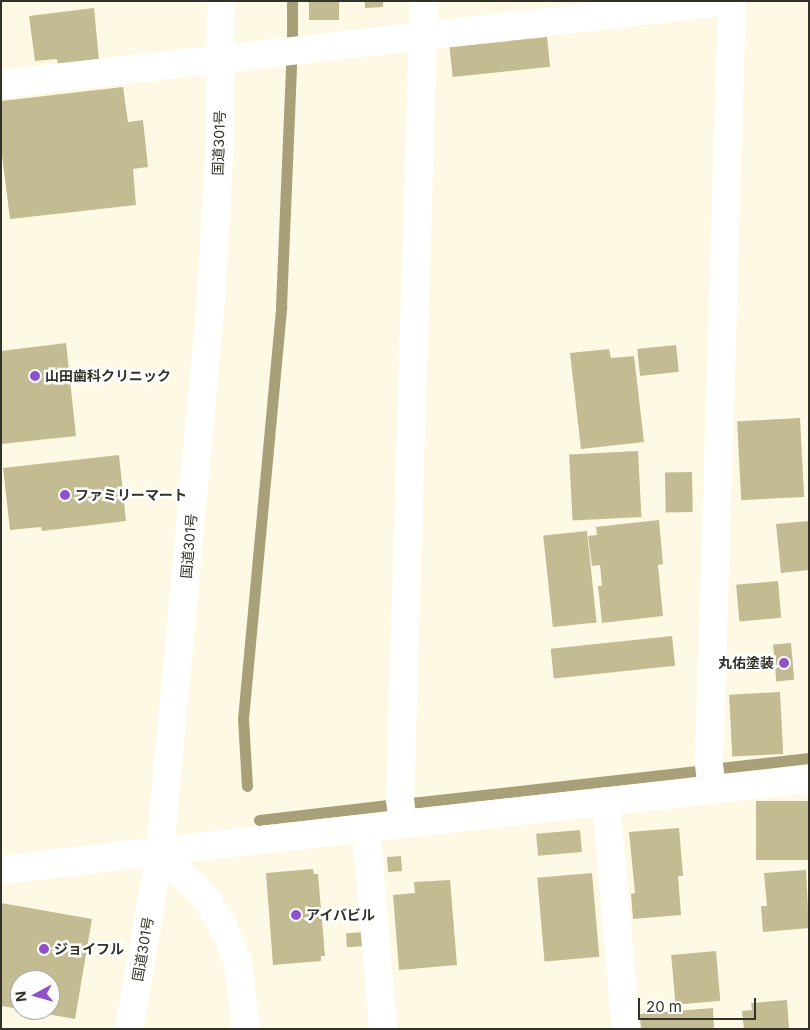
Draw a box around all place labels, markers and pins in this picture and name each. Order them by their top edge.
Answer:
place label: 山田歯科クリニック [45,368,171,384]
marker: 山田歯科クリニック [29,370,41,382]
place label: ファミリーマート [75,487,187,503]
marker: ファミリーマート [59,489,71,501]
place label: 丸佑塗装 [718,655,774,671]
marker: 丸佑塗装 [778,657,790,669]
place label: アイバビル [306,907,376,923]
marker: アイバビル [290,909,302,921]
place label: ジョイフル [54,941,124,957]
marker: ジョイフル [38,943,50,955]

